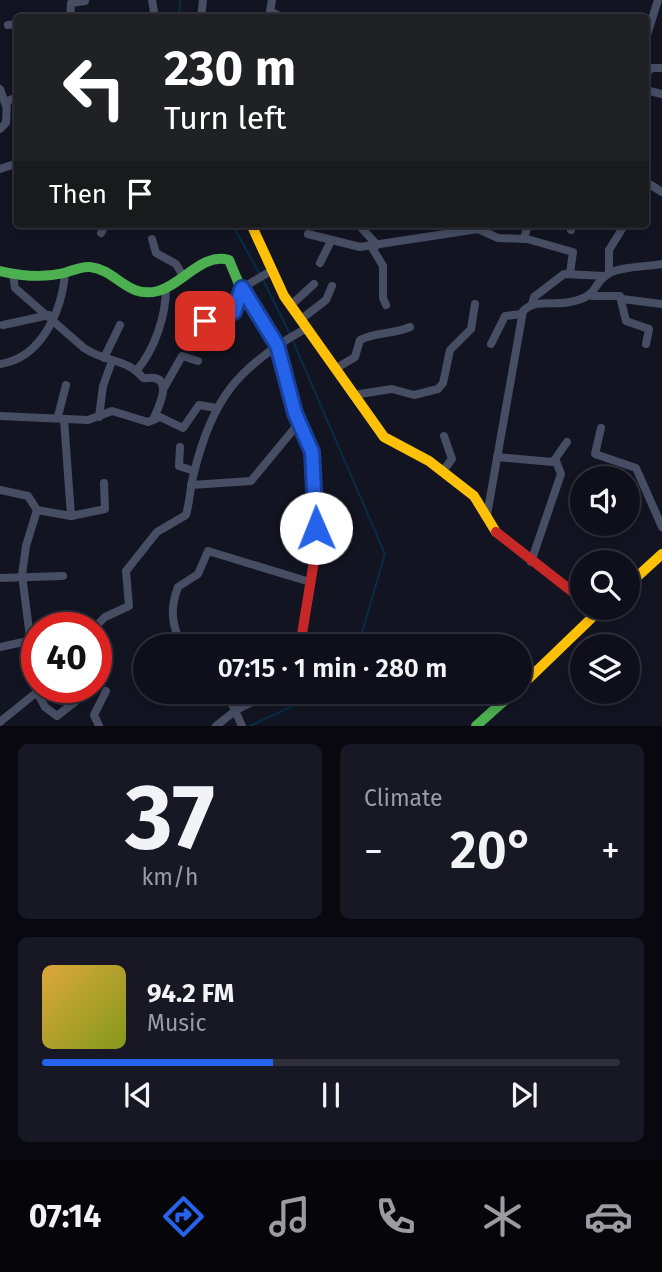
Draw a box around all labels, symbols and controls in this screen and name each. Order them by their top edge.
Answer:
text: 230 m [164,39,296,98]
icon: left [49,42,140,133]
text: Turn left [164,99,286,137]
icon: arrive [121,175,159,213]
text: Then [49,179,107,210]
pin [175,291,235,351]
icon: arrive [186,302,224,340]
map controls [570,466,640,704]
button: sound [570,466,640,536]
position arrow [279,491,353,565]
button: search [570,550,640,620]
speed limit sign: 40 [21,612,112,703]
button: layers [570,634,640,704]
text: 07:15 · 1 min · 280 m [218,653,447,684]
text: 37 [125,763,215,872]
text: Climate [364,784,443,812]
text: 20° [450,819,534,882]
text: − [364,828,383,874]
text: + [601,828,620,874]
text: km/h [142,863,198,891]
text: 94.2 FM [147,978,234,1009]
text: Music [147,1009,207,1037]
icon: previous [119,1076,157,1114]
icon: pause [312,1076,350,1114]
icon: next [505,1076,543,1114]
icon: directions [159,1192,208,1241]
icon: music [265,1192,314,1241]
icon: phone [371,1192,420,1241]
icon: climate [478,1192,527,1241]
icon: car [584,1192,633,1241]
text: 07:14 [29,1197,101,1235]

